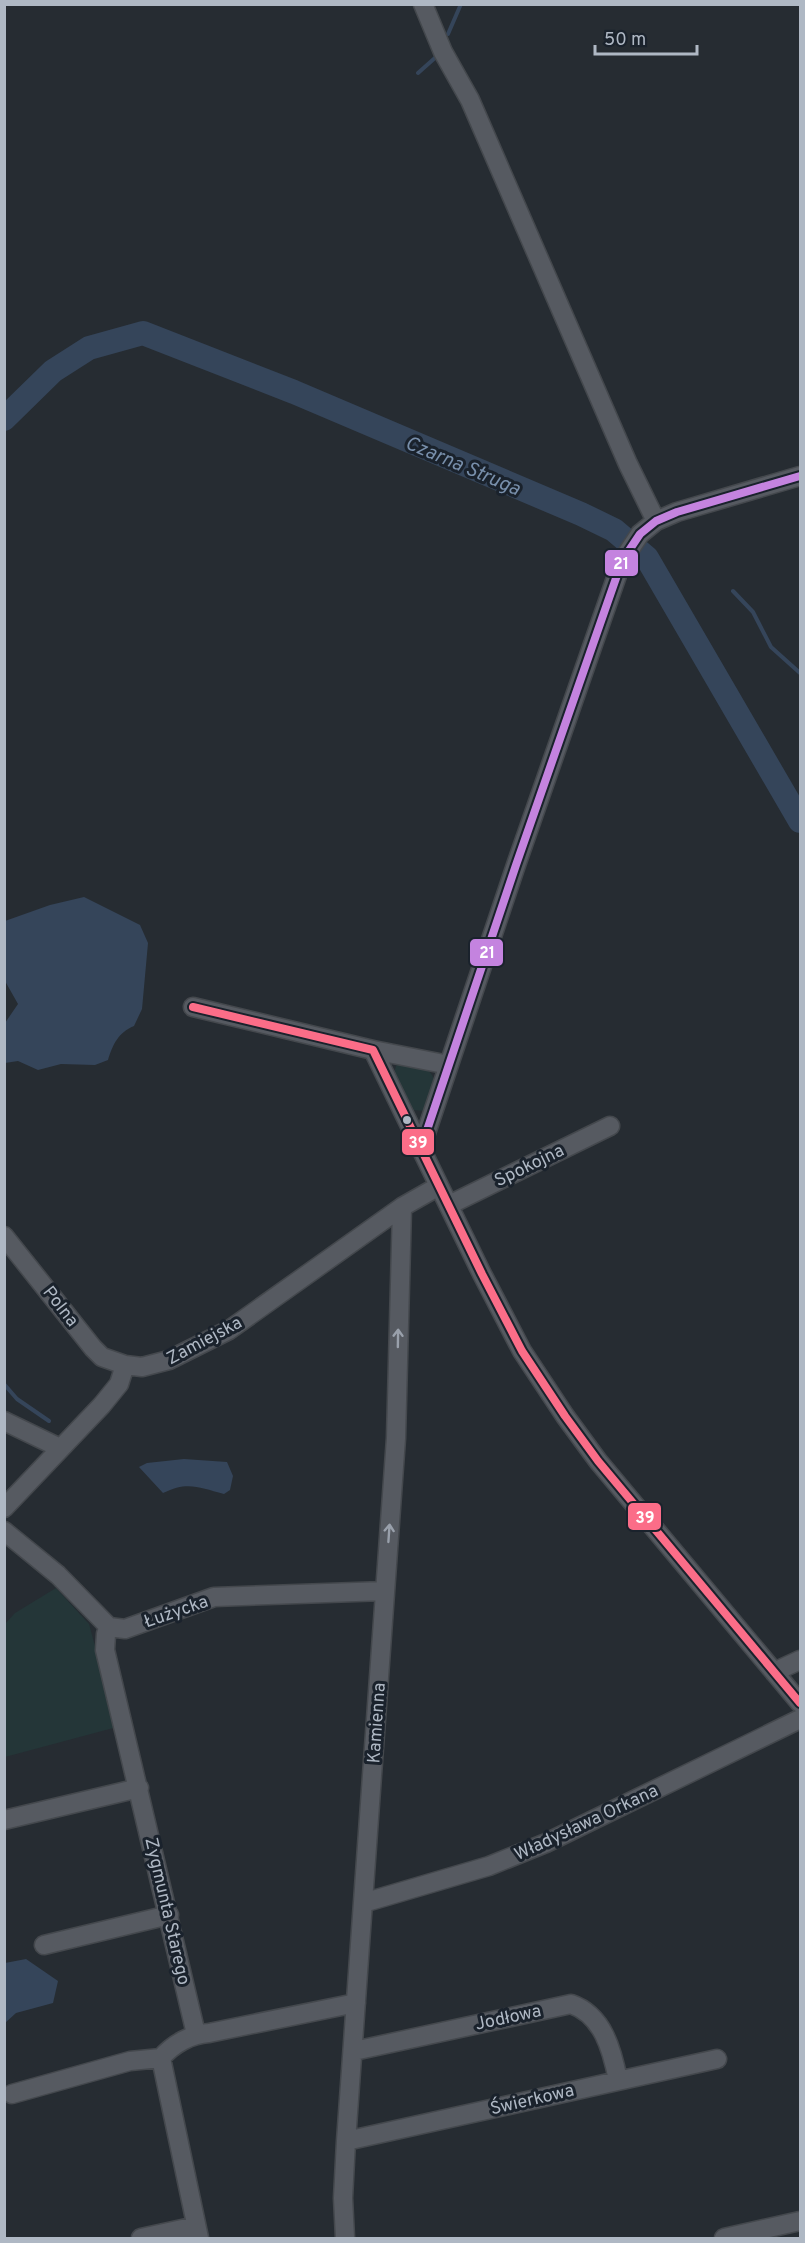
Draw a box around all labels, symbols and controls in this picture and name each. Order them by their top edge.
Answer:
scale bar [595,18,697,56]
text: 50 m [604,29,646,52]
water label: Czarna Struga [401,431,524,503]
line badge: 21 [604,549,639,577]
text: 21 [613,555,629,575]
line badge: 21 [469,938,504,967]
text: 21 [479,944,495,964]
unlabelled marker [401,1114,413,1126]
line badge: 39 [401,1128,435,1156]
text: 39 [408,1134,428,1154]
street label: Spokojna [491,1140,568,1193]
street label: Polna [37,1282,83,1332]
street label: Zamiejska [163,1312,247,1371]
one-way arrow [392,1328,404,1348]
line badge: 39 [627,1502,662,1531]
text: 39 [635,1509,655,1529]
one-way arrow [384,1523,395,1543]
street label: Łużycka [141,1591,212,1634]
street label: Kamienna [363,1682,392,1764]
street label: Władysława Orkana [511,1780,662,1867]
street label: Zygmunta Starego [138,1835,195,1987]
street label: Jodłowa [473,2000,543,2037]
street label: Świerkowa [488,2078,577,2121]

